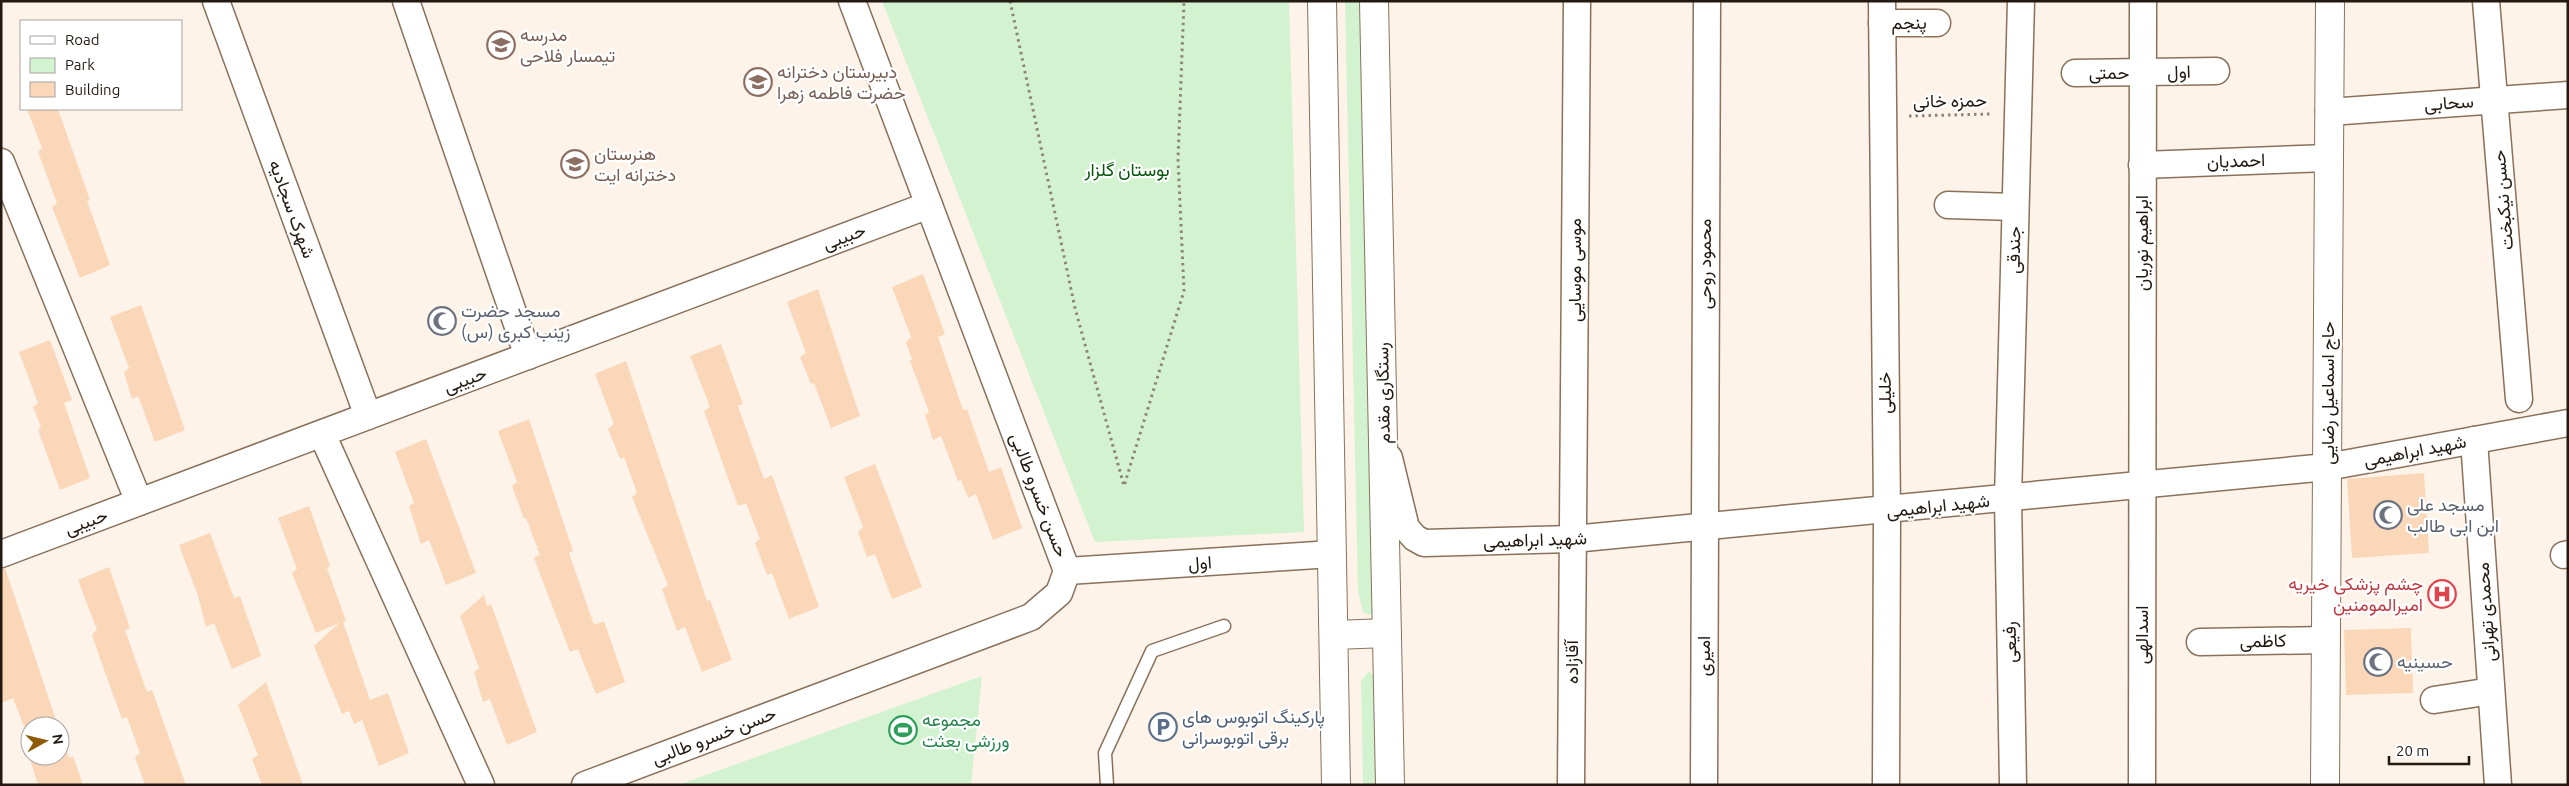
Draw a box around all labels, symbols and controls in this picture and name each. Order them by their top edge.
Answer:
street label: پنجم [1891,12,1927,35]
legend [20,20,182,110]
place label: مدرسه تیمسار فلاحی [520,24,615,67]
school or university icon: مدرسه تیمسار فلاحی [486,30,516,60]
text: Road [65,31,100,48]
text: Park [65,56,95,73]
place label: دبیرستان دخترانه حضرت فاطمه زهرا [777,61,906,104]
street label: اول [2167,61,2191,83]
street label: حمتی [2089,62,2129,84]
school or university icon: دبیرستان دخترانه حضرت فاطمه زهرا [743,67,773,97]
text: Building [65,81,120,98]
street label: حمزه خانی [1913,89,1987,113]
street label: سحابی [2423,90,2475,116]
place label: هنرستان دخترانه ایت [594,143,676,186]
school or university icon: هنرستان دخترانه ایت [560,149,590,179]
street label: احمدیان [2206,149,2266,172]
street label: حسن نیکبخت [2488,149,2518,251]
street label: شهرک سجادیه [264,157,320,261]
park label: بوستان گلزار [1083,159,1170,181]
street label: ابراهیم نوریان [2131,195,2154,291]
street label: موسی موسایی [1564,218,1586,322]
street label: حبیبی [819,219,869,255]
street label: محمود روحی [1694,219,1716,309]
street label: جندقی [2003,226,2025,274]
place label: مسجد حضرت زینب کبری (س) [461,300,570,343]
mosque icon: مسجد حضرت زینب کبری (س) [427,306,457,336]
street label: حاج اسماعیل رضایی [2317,321,2340,465]
street label: رستگاری مقدم [1371,342,1396,444]
street label: حبیبی [440,362,490,398]
street label: خلیلی [1874,372,1896,414]
street label: حسن خسرو طالبی [1005,430,1073,560]
street label: شهید ابراهیمی [2362,430,2468,472]
street label: شهید ابراهیمی [1885,490,1991,522]
place label: مسجد علی ابن ابی طالب [2407,494,2499,537]
mosque icon: مسجد علی ابن ابی طالب [2373,500,2403,530]
street label: حبیبی [61,504,111,540]
street label: شهید ابراهیمی [1483,527,1587,553]
street label: اول [1187,551,1213,575]
street label: محمدی تهرانی [2472,561,2500,663]
place label: چشم پزشکی خیریه امیرالمومنین [2288,573,2423,616]
hospital icon: چشم پزشکی خیریه امیرالمومنین [2427,579,2457,609]
street label: اسدالهی [2131,606,2153,664]
street label: رفیعی [1999,621,2021,663]
street label: کاظمی [2239,630,2287,652]
street label: امیری [1693,636,1715,676]
street label: آقازاده [1561,638,1583,684]
mosque icon: حسینیه [2363,647,2393,677]
place label: حسینیه [2397,651,2453,672]
street label: حسن خسرو طالبی [649,702,779,770]
place label: پارکینگ اتوبوس های برقی اتوبوسرانی [1182,706,1325,749]
place label: مجموعه ورزشی بعثت [922,709,1009,752]
parking icon: پارکینگ اتوبوس های برقی اتوبوسرانی [1148,712,1178,742]
sports icon: مجموعه ورزشی بعثت [888,715,918,745]
north arrow [20,716,70,766]
text: N [49,733,67,745]
scale bar [2389,734,2469,766]
text: 20 m [2396,742,2429,759]

